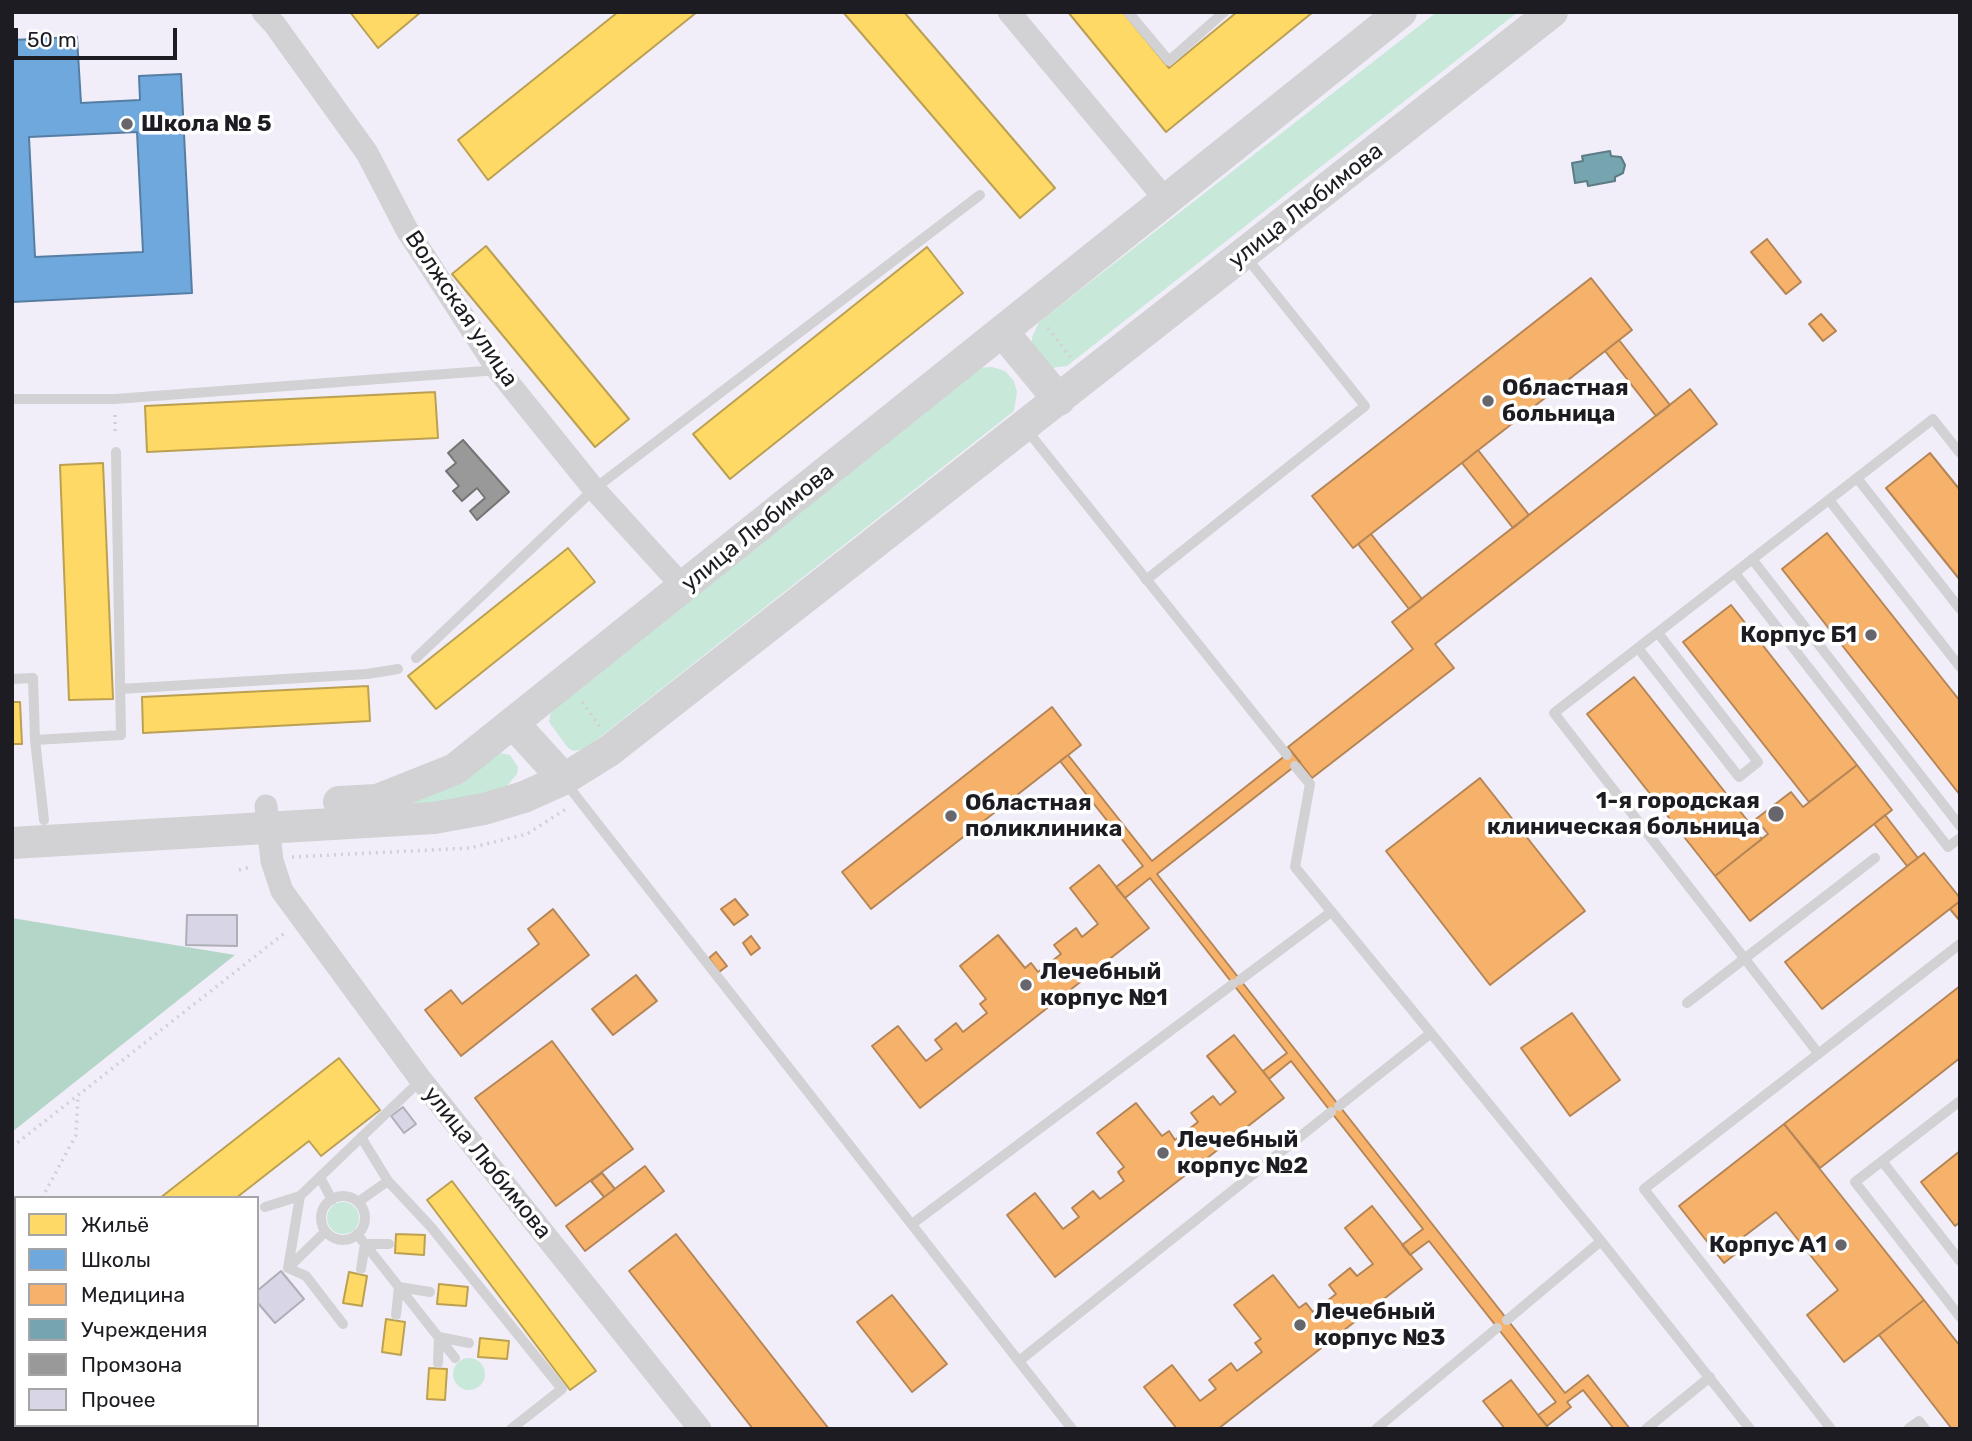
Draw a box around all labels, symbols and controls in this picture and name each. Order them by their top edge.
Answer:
scale bar [18,14,180,58]
text: 50 m [27,27,77,52]
place label: Школа № 5 [141,110,272,138]
marker: Школа № 5 [119,116,135,132]
street label: улица Любимова [1223,137,1389,275]
street label: Волжская улица [399,226,523,392]
place label: Областная больница [1502,374,1629,428]
marker: Областная больница [1480,393,1496,409]
street label: улица Любимова [676,458,840,598]
place label: Корпус Б1 [1740,621,1857,649]
marker: Корпус Б1 [1863,627,1879,643]
place label: 1-я городская клиническая больница [1487,787,1760,841]
place label: Областная поликлиника [965,789,1122,843]
marker: 1-я городская клиническая больница [1766,804,1786,824]
marker: Областная поликлиника [943,808,959,824]
place label: Лечебный корпус №1 [1040,958,1168,1012]
marker: Лечебный корпус №1 [1018,977,1034,993]
street label: улица Любимова [417,1081,557,1245]
place label: Лечебный корпус №2 [1177,1126,1308,1180]
marker: Лечебный корпус №2 [1155,1145,1171,1161]
legend [14,1196,259,1427]
text: Жильё [81,1212,149,1237]
place label: Корпус А1 [1709,1231,1827,1259]
marker: Корпус А1 [1833,1237,1849,1253]
text: Школы [81,1247,151,1272]
text: Медицина [81,1282,185,1307]
place label: Лечебный корпус №3 [1314,1298,1445,1352]
text: Учреждения [81,1317,207,1342]
marker: Лечебный корпус №3 [1292,1317,1308,1333]
text: Промзона [81,1352,182,1377]
text: Прочее [81,1387,156,1412]

